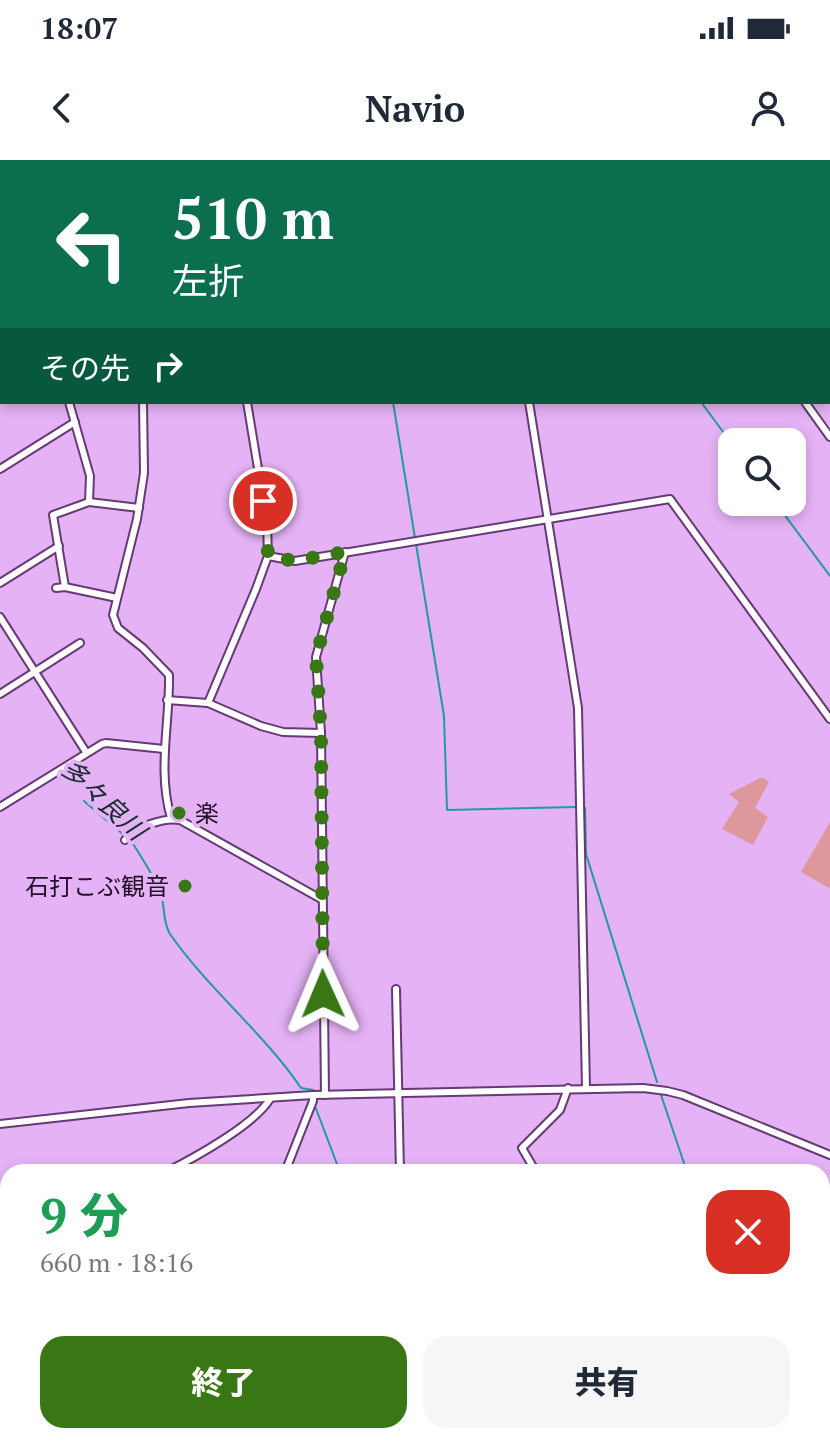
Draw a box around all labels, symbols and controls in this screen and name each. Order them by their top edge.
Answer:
text: 18:07 [40,8,118,48]
text: Navio [365,85,465,132]
icon: back [40,86,84,130]
icon: person [746,86,790,130]
text: 510 m [172,181,334,255]
icon: left [40,192,144,296]
text: 左折 [172,257,244,304]
icon: right [146,344,190,388]
text: その先 [40,348,130,388]
map controls [718,428,806,516]
button: search [718,428,806,516]
pin [229,467,297,535]
icon: arrive [241,479,285,523]
water label: 多々良川 [54,751,156,849]
place label: 楽 [195,797,219,829]
marker: 楽 [170,804,188,822]
place label: 石打こぶ観音 [25,870,169,902]
marker: 石打こぶ観音 [176,877,194,895]
position arrow [281,952,365,1036]
text: 9 分 [40,1183,128,1247]
button: close [706,1190,790,1274]
text: 660 m · 18:16 [40,1245,193,1279]
button: 終了 [40,1336,407,1428]
button: 共有 [423,1336,790,1428]

